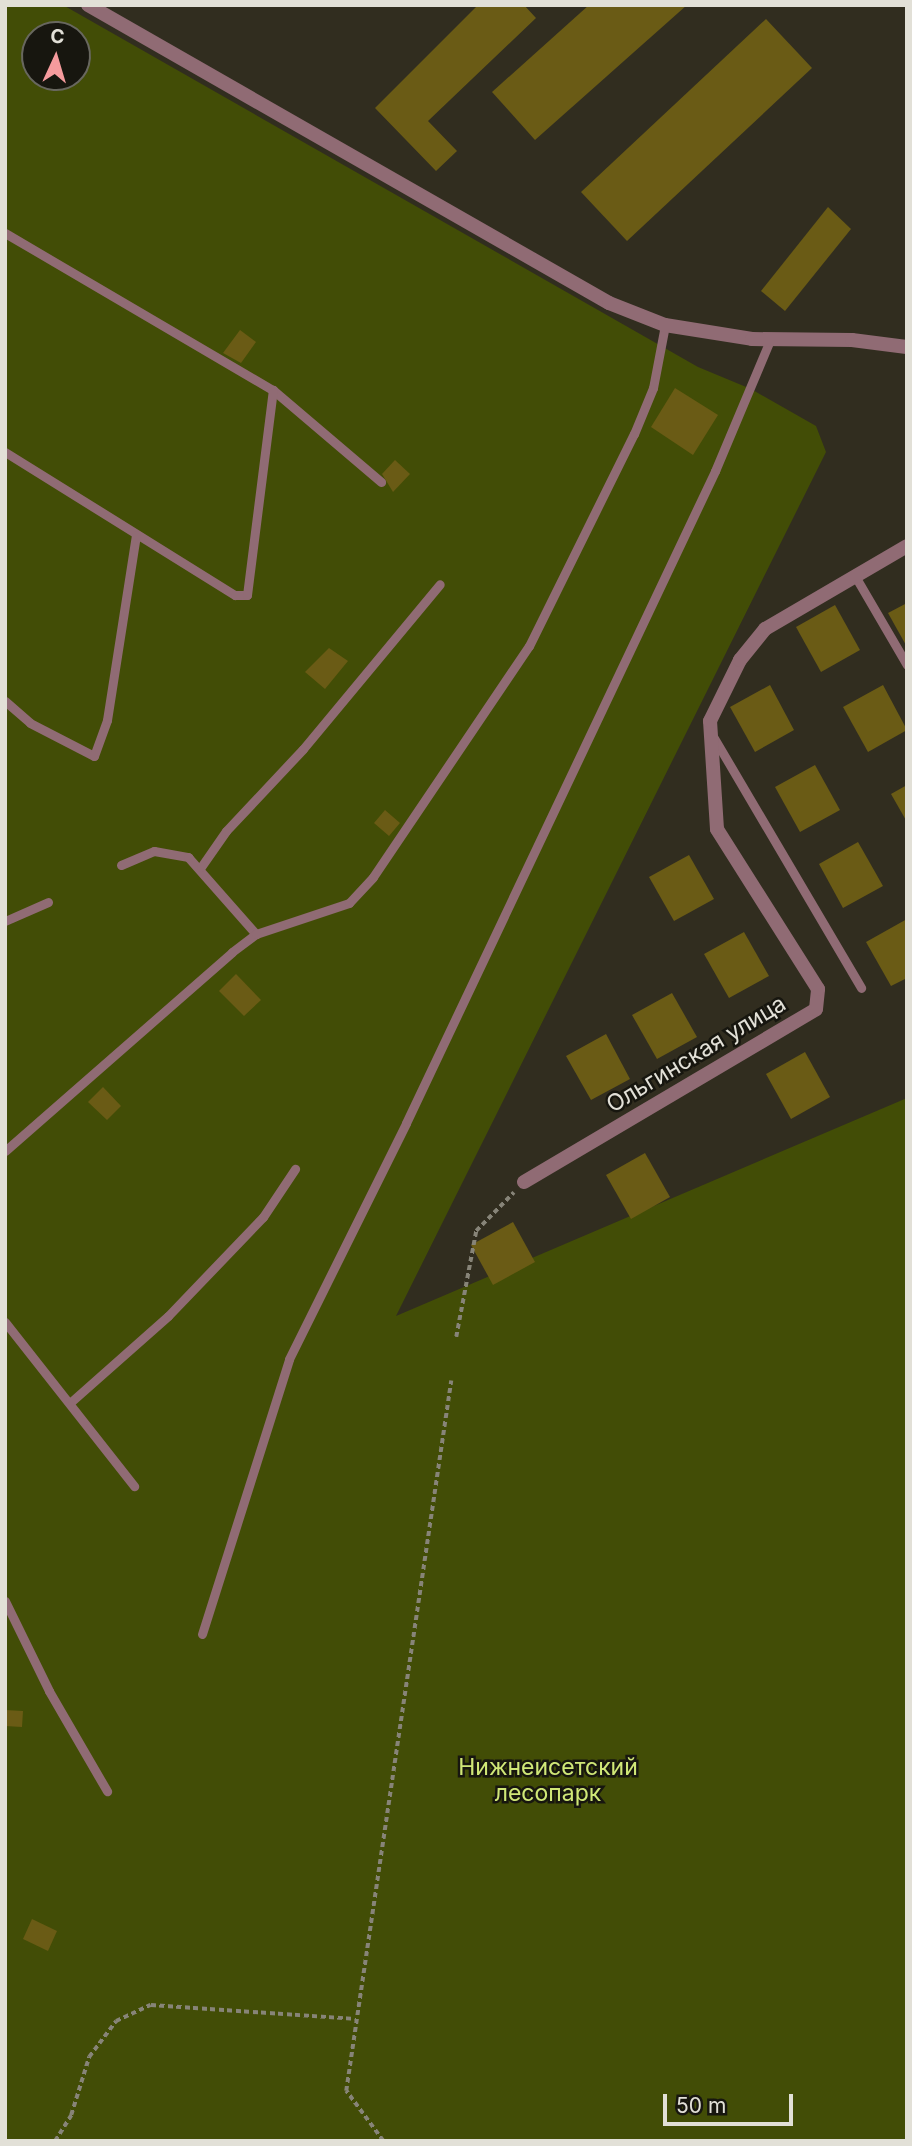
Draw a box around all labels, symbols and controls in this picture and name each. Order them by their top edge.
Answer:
north arrow [21,21,91,91]
text: С [50,25,65,49]
street label: Ольгинская улица [601,990,791,1118]
park label: Нижнеисетский лесопарк [458,1753,638,1807]
scale bar [667,2080,796,2124]
text: 50 m [676,2093,726,2118]

